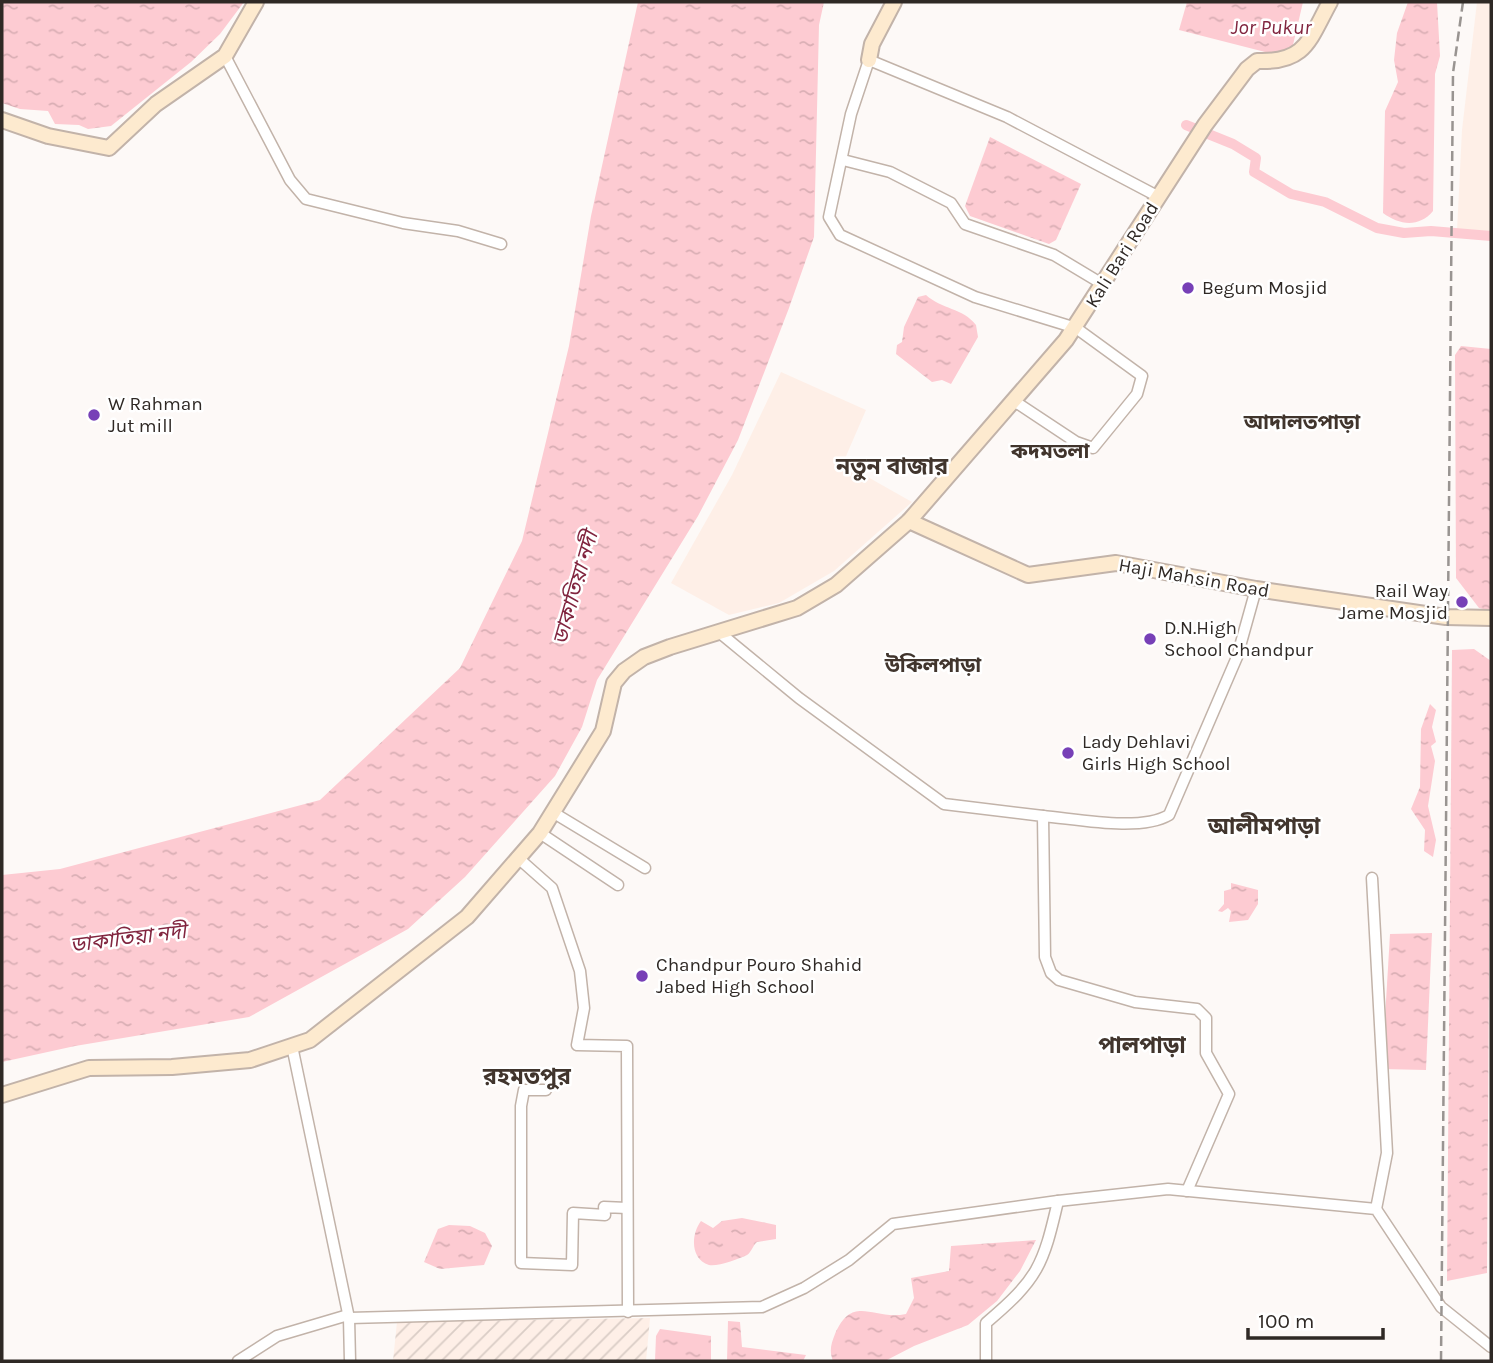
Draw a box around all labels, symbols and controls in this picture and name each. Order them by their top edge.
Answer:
water label: Jor Pukur [1231,15,1312,39]
street label: Kali Bari Road [1081,198,1163,312]
place label: Begum Mosjid [1202,277,1327,299]
marker: Begum Mosjid [1180,280,1196,296]
place label: W Rahman Jut mill [108,393,203,437]
marker: W Rahman Jut mill [86,407,102,423]
district label: আদালতপাড়া [1243,410,1361,434]
district label: কদমতলা [1010,439,1090,463]
district label: নতুন বাজার [835,453,949,481]
water label: ডাকাতিয়া নদী [546,524,604,647]
street label: Haji Mahsin Road [1117,554,1271,602]
place label: Rail Way Jame Mosjid [1338,580,1448,624]
marker: Rail Way Jame Mosjid [1454,594,1470,610]
place label: D.N.High School Chandpur [1164,617,1313,661]
marker: D.N.High School Chandpur [1142,631,1158,647]
district label: উকিলপাড়া [884,653,982,677]
place label: Lady Dehlavi Girls High School [1082,731,1231,775]
marker: Lady Dehlavi Girls High School [1060,745,1076,761]
district label: আলীমপাড়া [1207,812,1321,840]
water label: ডাকাতিয়া নদী [69,917,192,957]
place label: Chandpur Pouro Shahid Jabed High School [656,954,862,998]
marker: Chandpur Pouro Shahid Jabed High School [634,968,650,984]
district label: পালপাড়া [1098,1032,1186,1059]
district label: রহমতপুর [482,1063,572,1090]
scale bar [1248,1296,1383,1340]
text: 100 m [1258,1309,1315,1333]

